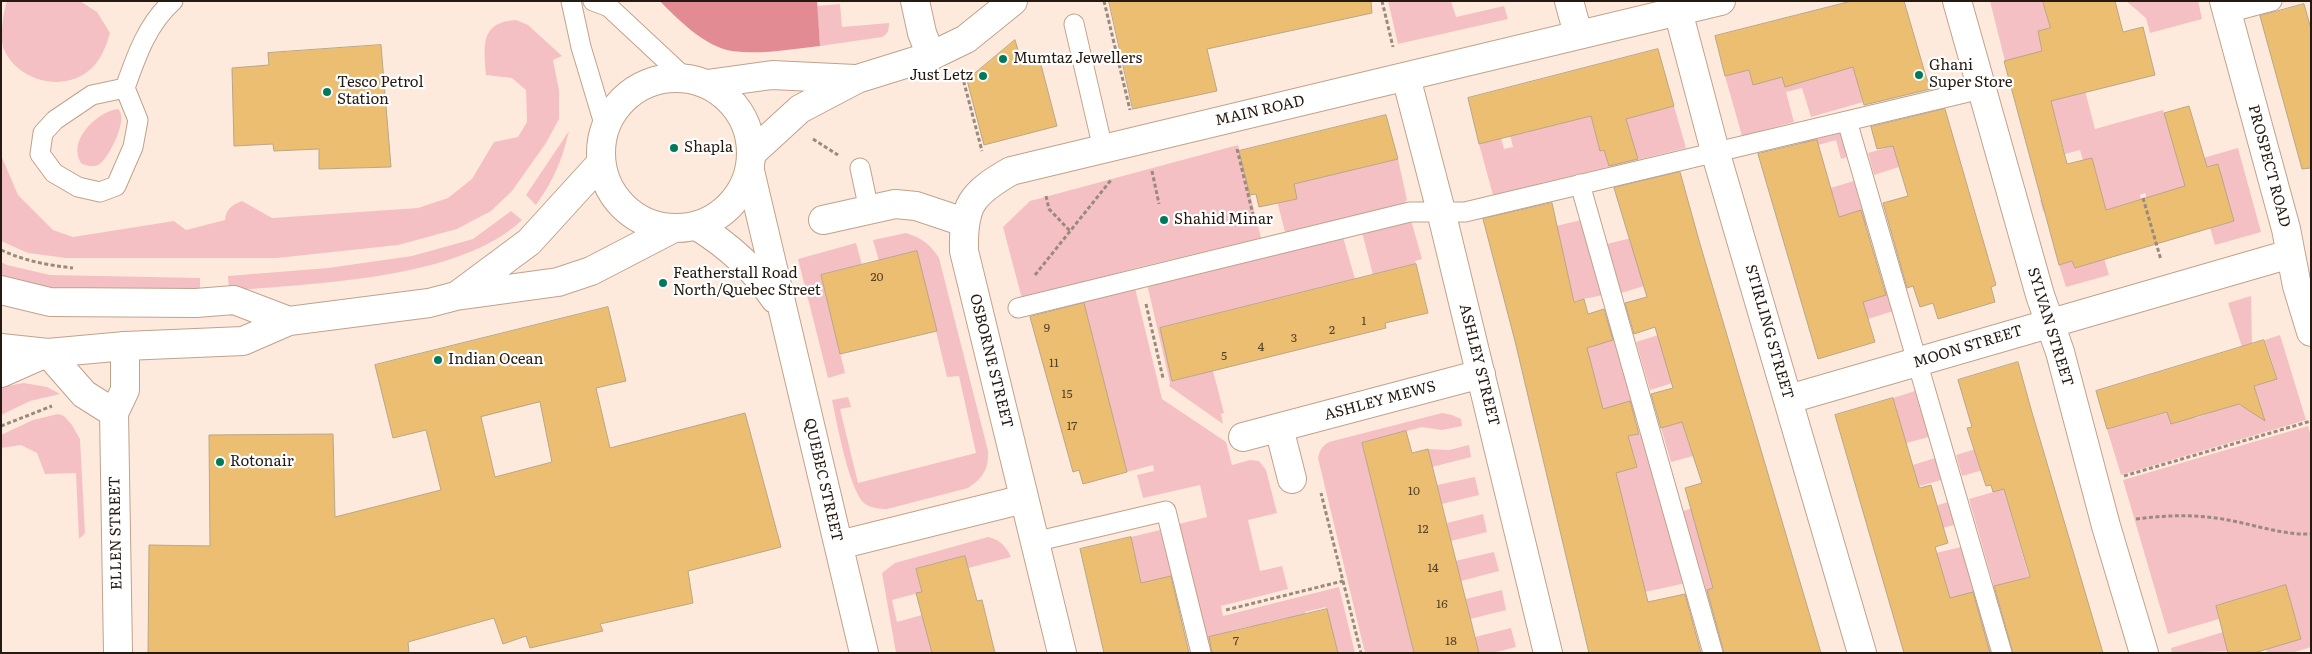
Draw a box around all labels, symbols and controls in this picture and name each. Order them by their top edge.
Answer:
place label: Mumtaz Jewellers [1013,50,1142,68]
marker: Mumtaz Jewellers [997,53,1009,65]
place label: Ghani Super Store [1929,57,2012,92]
place label: Just Letz [909,67,973,85]
marker: Ghani Super Store [1913,69,1925,81]
marker: Just Letz [977,70,989,82]
place label: Tesco Petrol Station [337,74,423,109]
marker: Tesco Petrol Station [321,86,333,98]
street label: MAIN ROAD [1214,92,1306,130]
street label: PROSPECT ROAD [2244,103,2294,229]
place label: Shapla [684,139,733,157]
marker: Shapla [668,142,680,154]
place label: Shahid Minar [1174,211,1273,229]
marker: Shahid Minar [1158,214,1170,226]
street label: STIRLING STREET [1741,263,1797,401]
place label: Featherstall Road North/Quebec Street [673,265,821,300]
street label: SYLVAN STREET [2023,265,2077,389]
house number: 20 [870,270,884,284]
marker: Featherstall Road North/Quebec Street [657,277,669,289]
street label: OSBORNE STREET [966,292,1016,430]
street label: ASHLEY STREET [1455,302,1503,428]
house number: 1 [1362,314,1366,328]
house number: 9 [1044,321,1050,335]
street label: MOON STREET [1911,322,2025,372]
house number: 2 [1329,323,1335,337]
house number: 3 [1291,331,1297,345]
house number: 4 [1258,340,1264,354]
house number: 5 [1221,349,1227,363]
place label: Indian Ocean [448,351,543,369]
marker: Indian Ocean [432,354,444,366]
house number: 11 [1049,356,1059,370]
street label: ASHLEY MEWS [1322,377,1438,425]
house number: 15 [1062,387,1072,401]
street label: QUEBEC STREET [800,416,846,544]
house number: 17 [1067,419,1077,433]
place label: Rotonair [230,453,294,471]
marker: Rotonair [214,456,226,468]
street label: ELLEN STREET [106,476,126,590]
house number: 10 [1408,484,1420,498]
house number: 12 [1418,522,1428,536]
house number: 14 [1427,561,1439,575]
house number: 16 [1436,597,1448,611]
house number: 7 [1233,634,1239,648]
house number: 18 [1445,634,1457,648]

